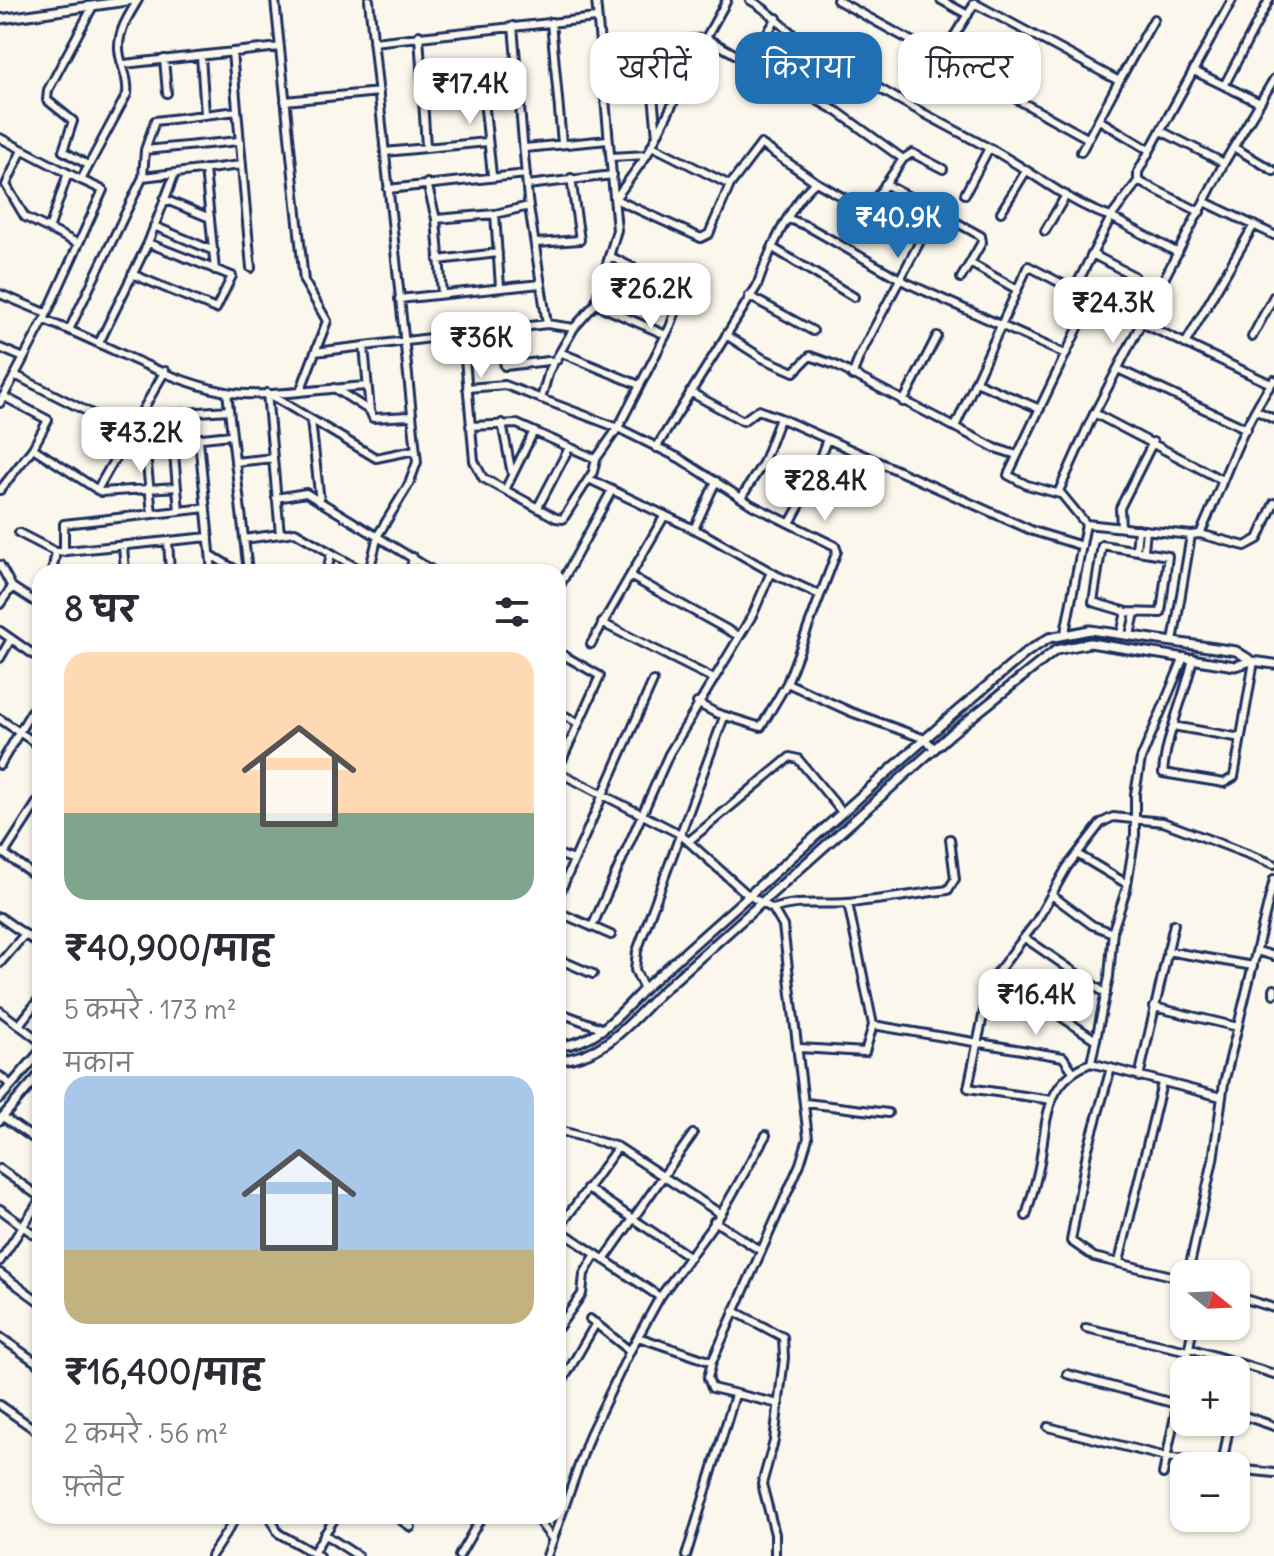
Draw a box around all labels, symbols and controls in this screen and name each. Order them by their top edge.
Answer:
chip: खरीदें [590,32,719,104]
chip: किराया [735,32,882,104]
chip: फ़िल्टर [898,32,1041,104]
pin: ₹17.4K [405,58,535,126]
text: ₹17.4K [432,67,508,100]
pin: ₹40.9K [833,192,963,260]
text: ₹40.9K [855,201,941,234]
pin: ₹26.2K [586,263,716,331]
text: ₹26.2K [610,272,692,305]
pin: ₹24.3K [1048,277,1178,345]
text: ₹24.3K [1072,286,1154,319]
pin: ₹36K [434,312,528,380]
text: ₹36K [449,321,513,354]
pin: ₹43.2K [76,407,206,475]
text: ₹43.2K [99,416,183,449]
pin: ₹28.4K [760,455,890,523]
text: ₹28.4K [783,464,867,497]
text: 8 घर [64,587,137,630]
icon: filters [490,590,534,634]
icon: home [227,704,371,848]
text: ₹40,900/माह [64,926,273,969]
pin: ₹16.4K [971,969,1101,1037]
text: ₹16.4K [996,978,1076,1011]
text: 5 कमरे · 173 m² [64,993,237,1026]
text: मकान [64,1046,133,1079]
icon: home [227,1128,371,1272]
north arrow [1170,1260,1250,1340]
map controls [1170,1260,1250,1532]
text: ₹16,400/माह [64,1350,263,1393]
button: + [1170,1356,1250,1436]
text: 2 कमरे · 56 m² [64,1417,228,1450]
button: − [1170,1452,1250,1532]
text: फ़्लैट [64,1470,123,1503]

